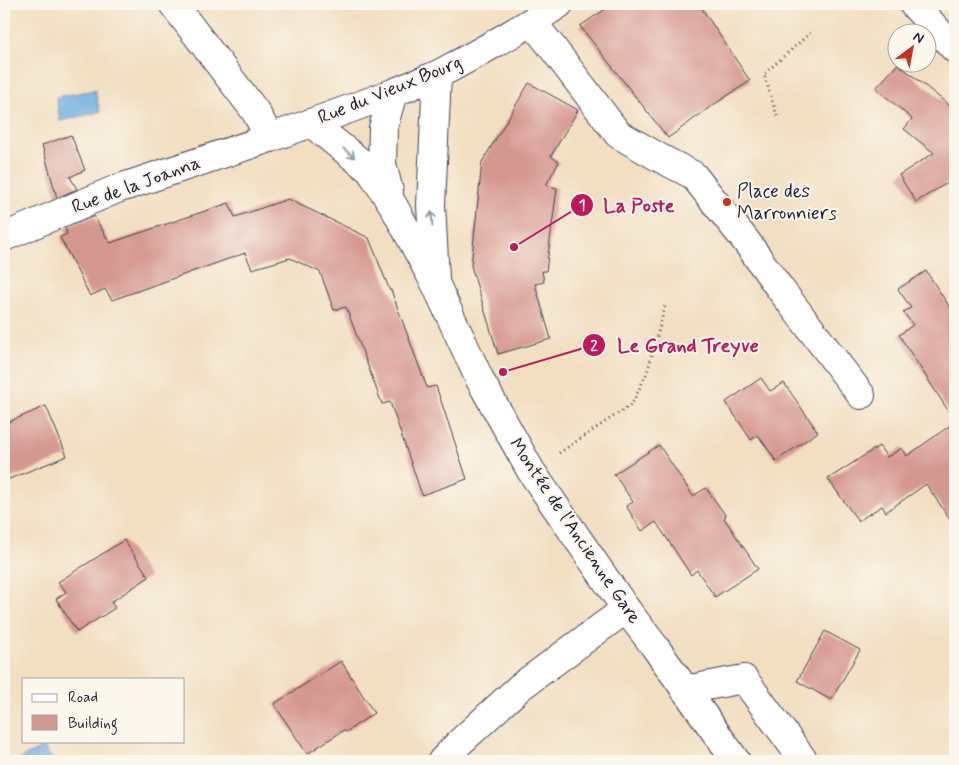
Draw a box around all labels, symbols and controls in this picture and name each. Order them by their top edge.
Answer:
north arrow [886,22,936,72]
text: N [910,28,927,48]
street label: Rue du Vieux Bourg [314,50,466,131]
one-way arrow [342,148,355,159]
street label: Rue de la Joanna [68,150,204,220]
place label: Place des Marronniers [737,179,837,226]
callout: La Poste [569,188,684,223]
text: La Poste [603,193,675,220]
text: 1 [579,196,585,216]
marker: Place des Marronniers [721,196,733,208]
one-way arrow [428,211,437,227]
callout: Le Grand Treyve [582,328,770,363]
text: Le Grand Treyve [617,333,759,360]
text: 2 [590,337,598,357]
street label: Montée de l'Ancienne Gare [503,433,647,629]
legend [22,678,185,742]
text: Road [68,688,98,708]
text: Building [68,714,118,735]

